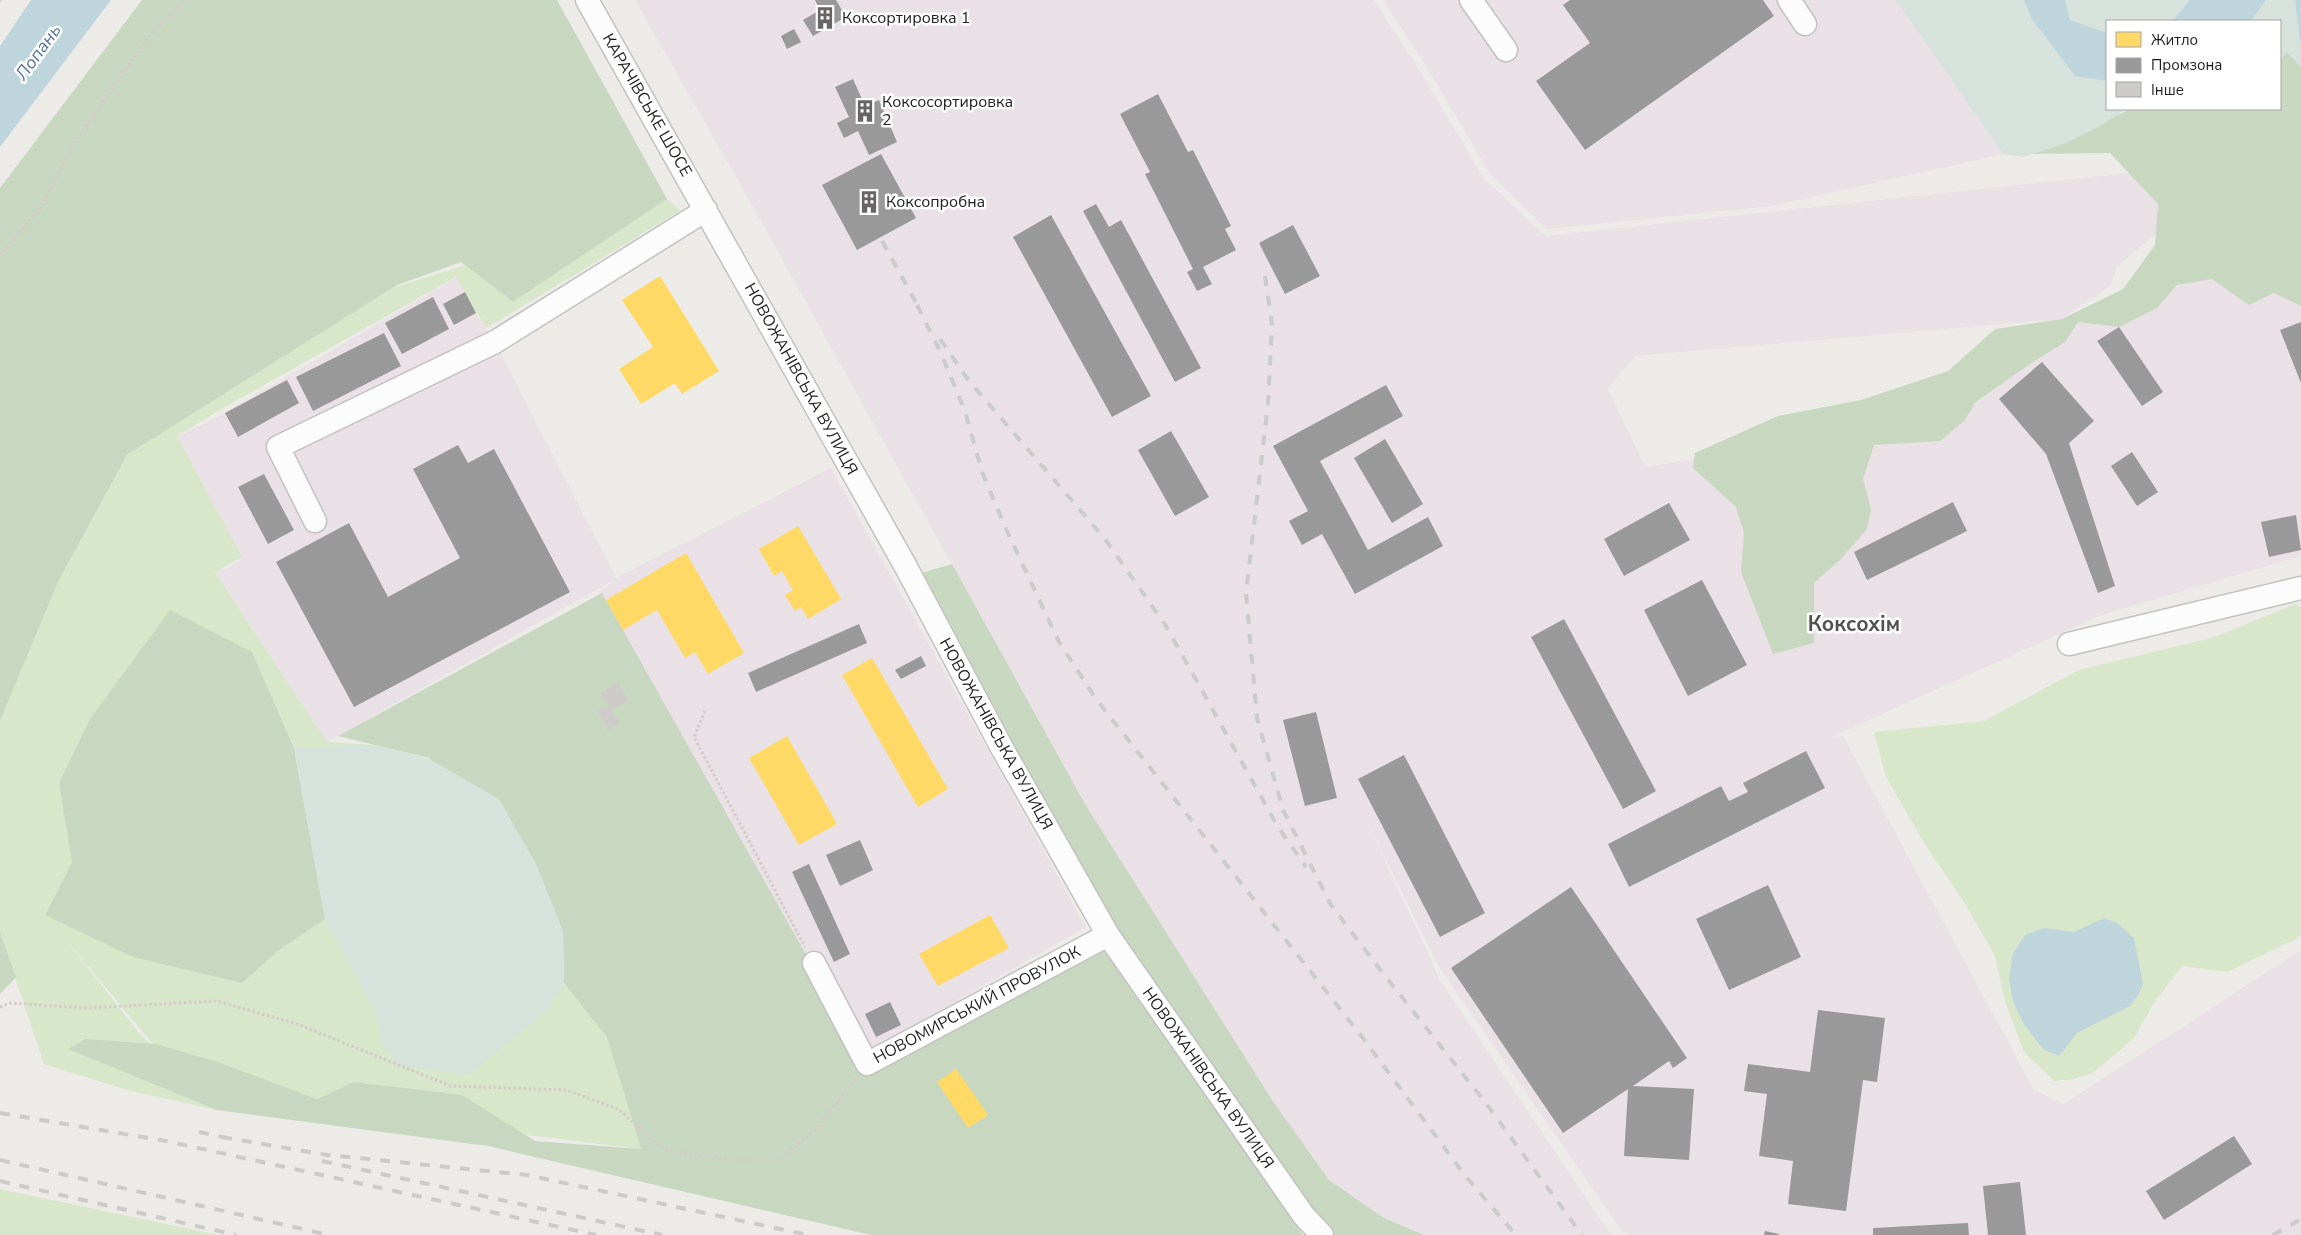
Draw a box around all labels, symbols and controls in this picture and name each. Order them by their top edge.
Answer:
building icon: Коксортировка 1 [812,5,838,31]
place label: Коксортировка 1 [842,7,970,29]
water label: Лопань [9,19,67,86]
legend [2106,20,2281,110]
street label: КАРАЧІВСЬКЕ ШОСЕ [597,30,697,180]
text: Житло [2151,30,2198,50]
text: Промзона [2151,55,2222,75]
text: Інше [2151,80,2184,100]
place label: Коксосортировка 2 [882,91,1013,131]
building icon: Коксосортировка 2 [852,98,878,124]
building icon: Коксопробна [856,189,882,215]
place label: Коксопробна [886,191,985,213]
street label: НОВОЖАНІВСЬКА ВУЛИЦЯ [739,279,863,479]
district label: Коксохім [1808,610,1900,638]
street label: НОВОЖАНІВСЬКА ВУЛИЦЯ [934,634,1058,834]
street label: НОВОМИРСЬКИЙ ПРОВУЛОК [870,941,1085,1069]
street label: НОВОЖАНІВСЬКА ВУЛИЦЯ [1137,983,1279,1173]

